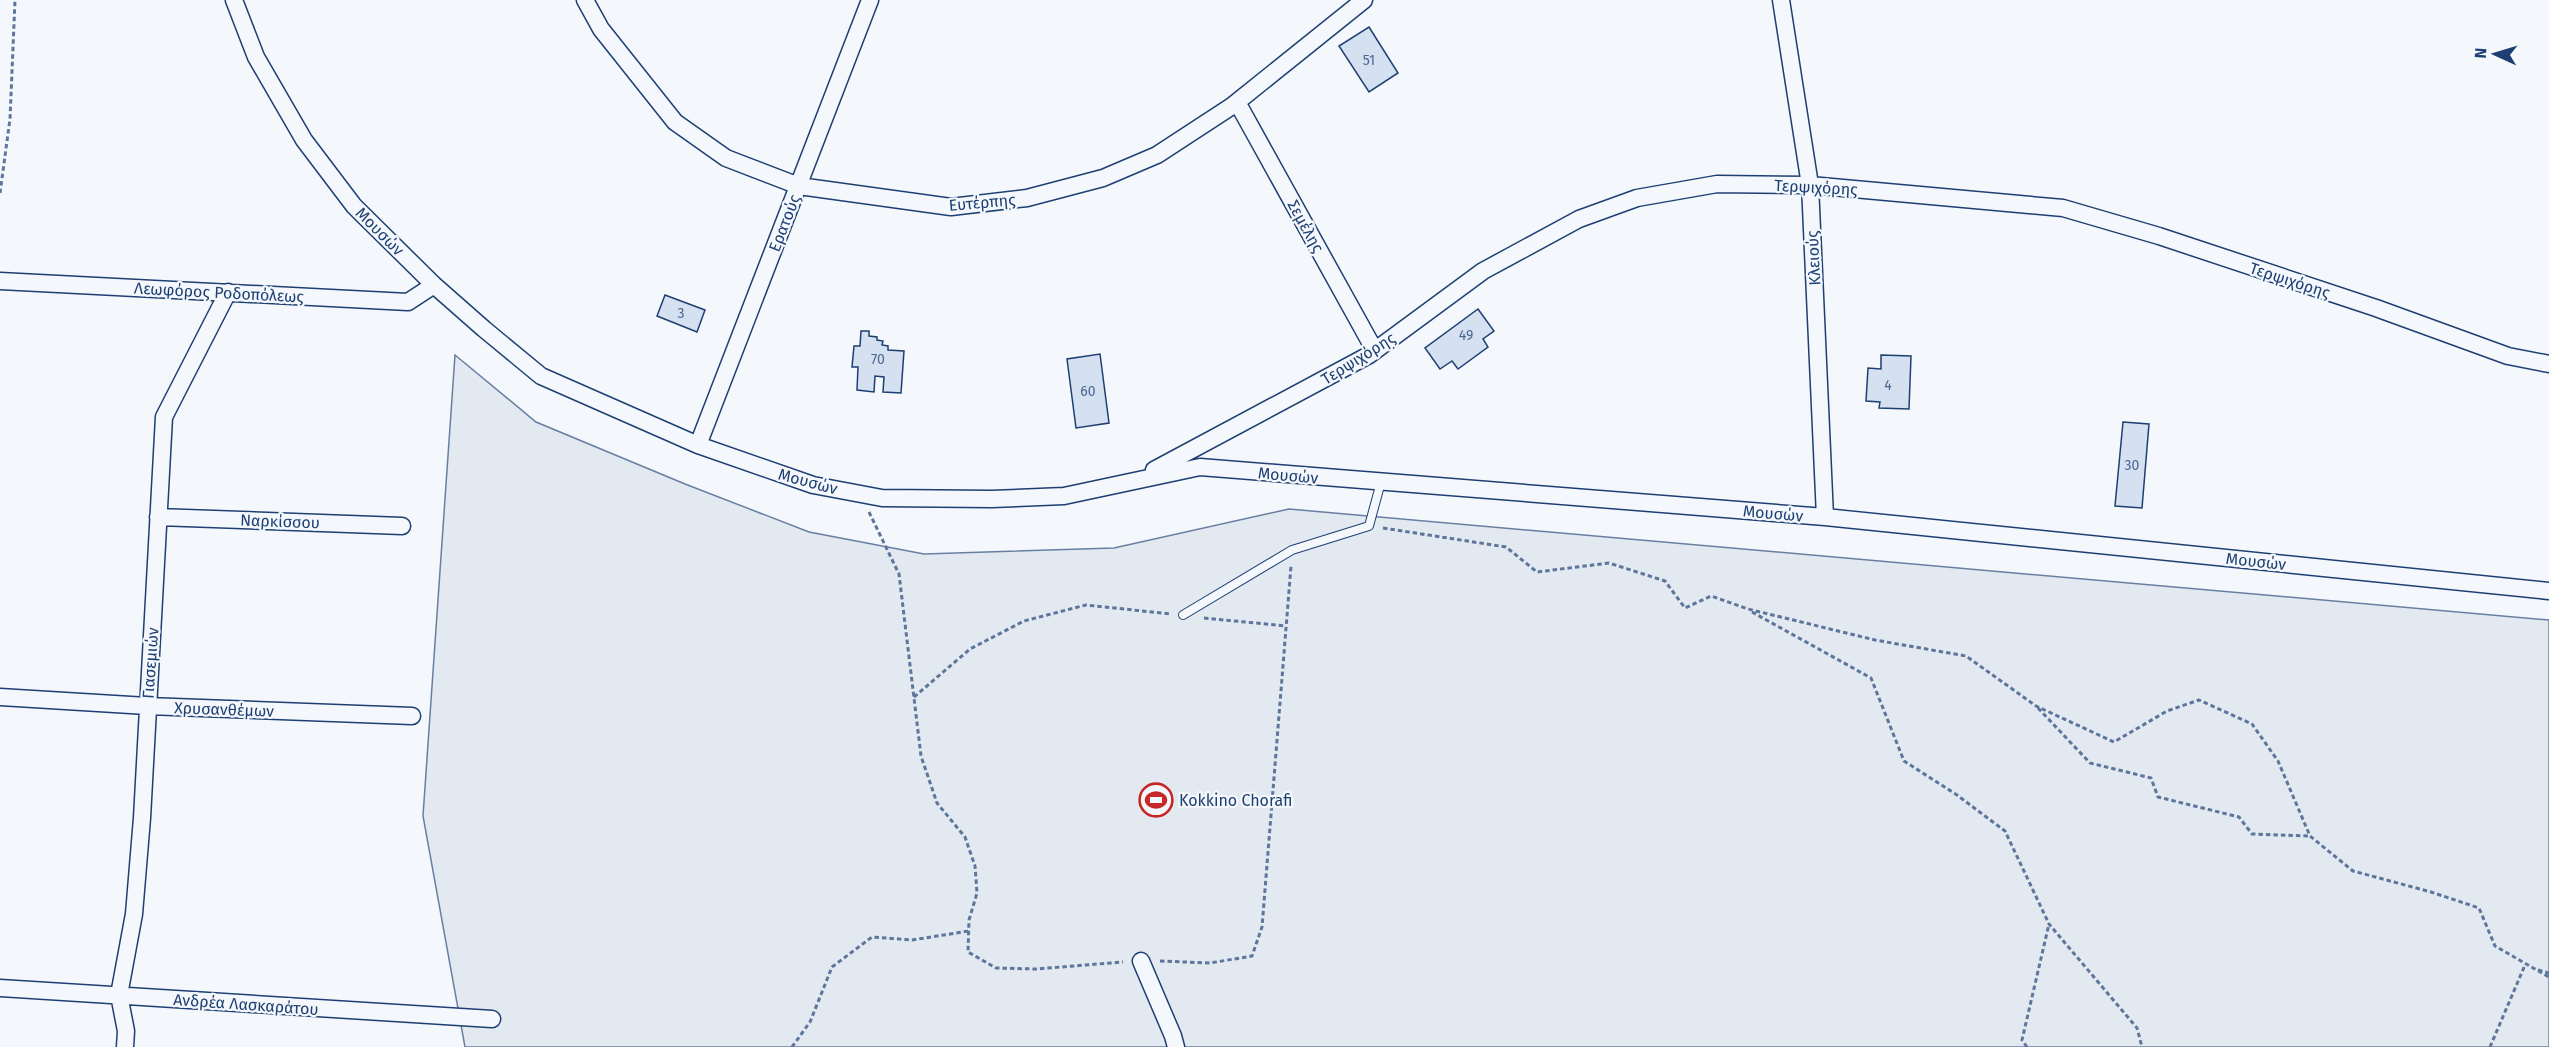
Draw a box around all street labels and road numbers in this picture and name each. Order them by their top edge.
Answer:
street label: Τερψιχόρης [1774,176,1859,199]
street label: Ευτέρπης [948,190,1017,215]
street label: Ερατούς [765,191,804,255]
street label: Σεμέλης [1283,197,1328,256]
street label: Μουσών [352,203,408,260]
street label: Κλειούς [1803,229,1824,286]
street label: Τερψιχόρης [2247,259,2333,303]
street label: Λεωφόρος Ροδοπόλεως [134,279,305,306]
street label: Τερψιχόρης [1318,328,1399,389]
street label: Μουσών [1257,463,1319,488]
street label: Μουσών [776,464,840,499]
street label: Μουσών [1742,501,1804,526]
street label: Ναρκίσσου [240,511,320,532]
street label: Μουσών [2225,549,2287,574]
street label: Γιασεμιών [139,626,162,699]
street label: Χρυσανθέμων [174,698,275,721]
street label: Ανδρέα Λασκαράτου [173,990,319,1019]

